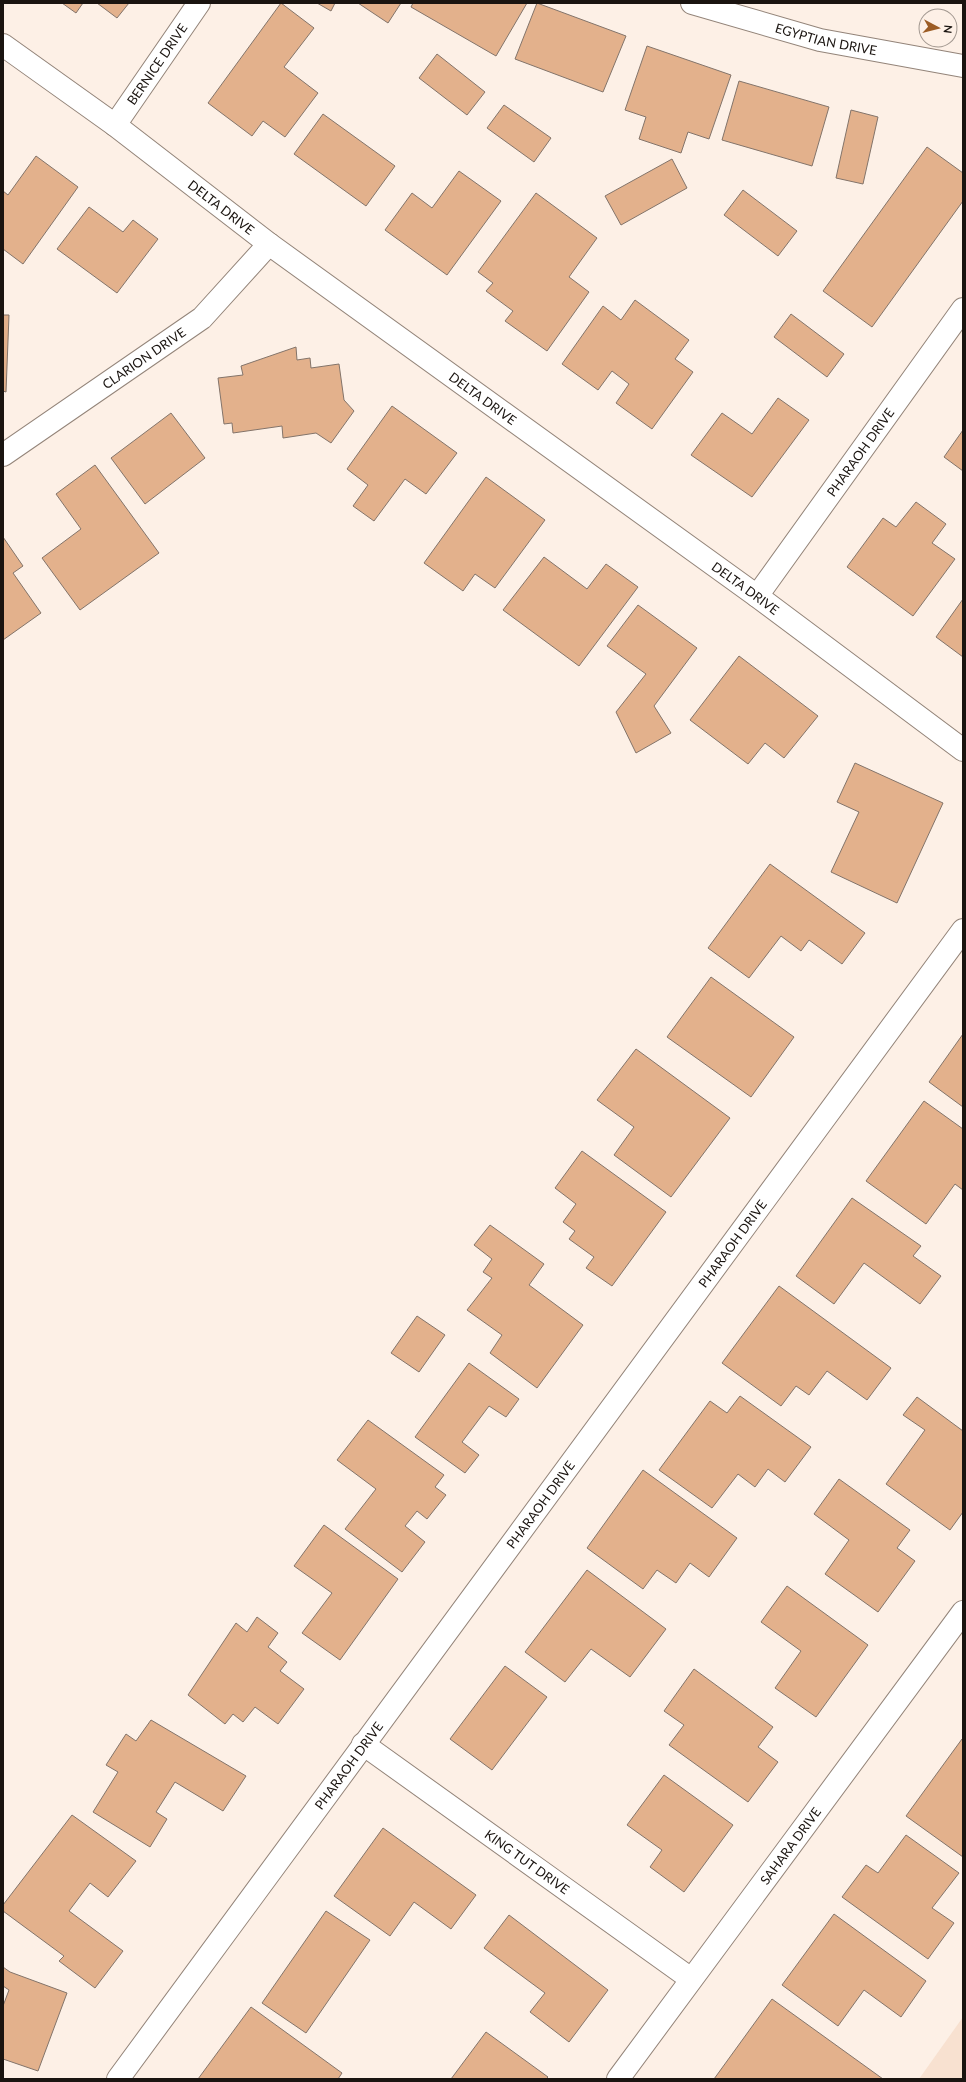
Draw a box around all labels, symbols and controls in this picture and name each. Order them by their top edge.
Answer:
north arrow [918,8,958,48]
street label: EGYPTIAN DRIVE [773,19,878,58]
street label: BERNICE DRIVE [123,20,191,108]
text: N [941,24,955,34]
street label: DELTA DRIVE [185,177,258,238]
street label: CLARION DRIVE [99,324,189,392]
street label: DELTA DRIVE [446,369,520,428]
street label: PHARAOH DRIVE [823,405,897,500]
street label: DELTA DRIVE [709,558,782,618]
street label: PHARAOH DRIVE [695,1197,770,1291]
street label: PHARAOH DRIVE [503,1458,578,1552]
street label: PHARAOH DRIVE [311,1719,386,1813]
street label: SAHARA DRIVE [756,1804,824,1888]
street label: KING TUT DRIVE [482,1826,573,1897]

